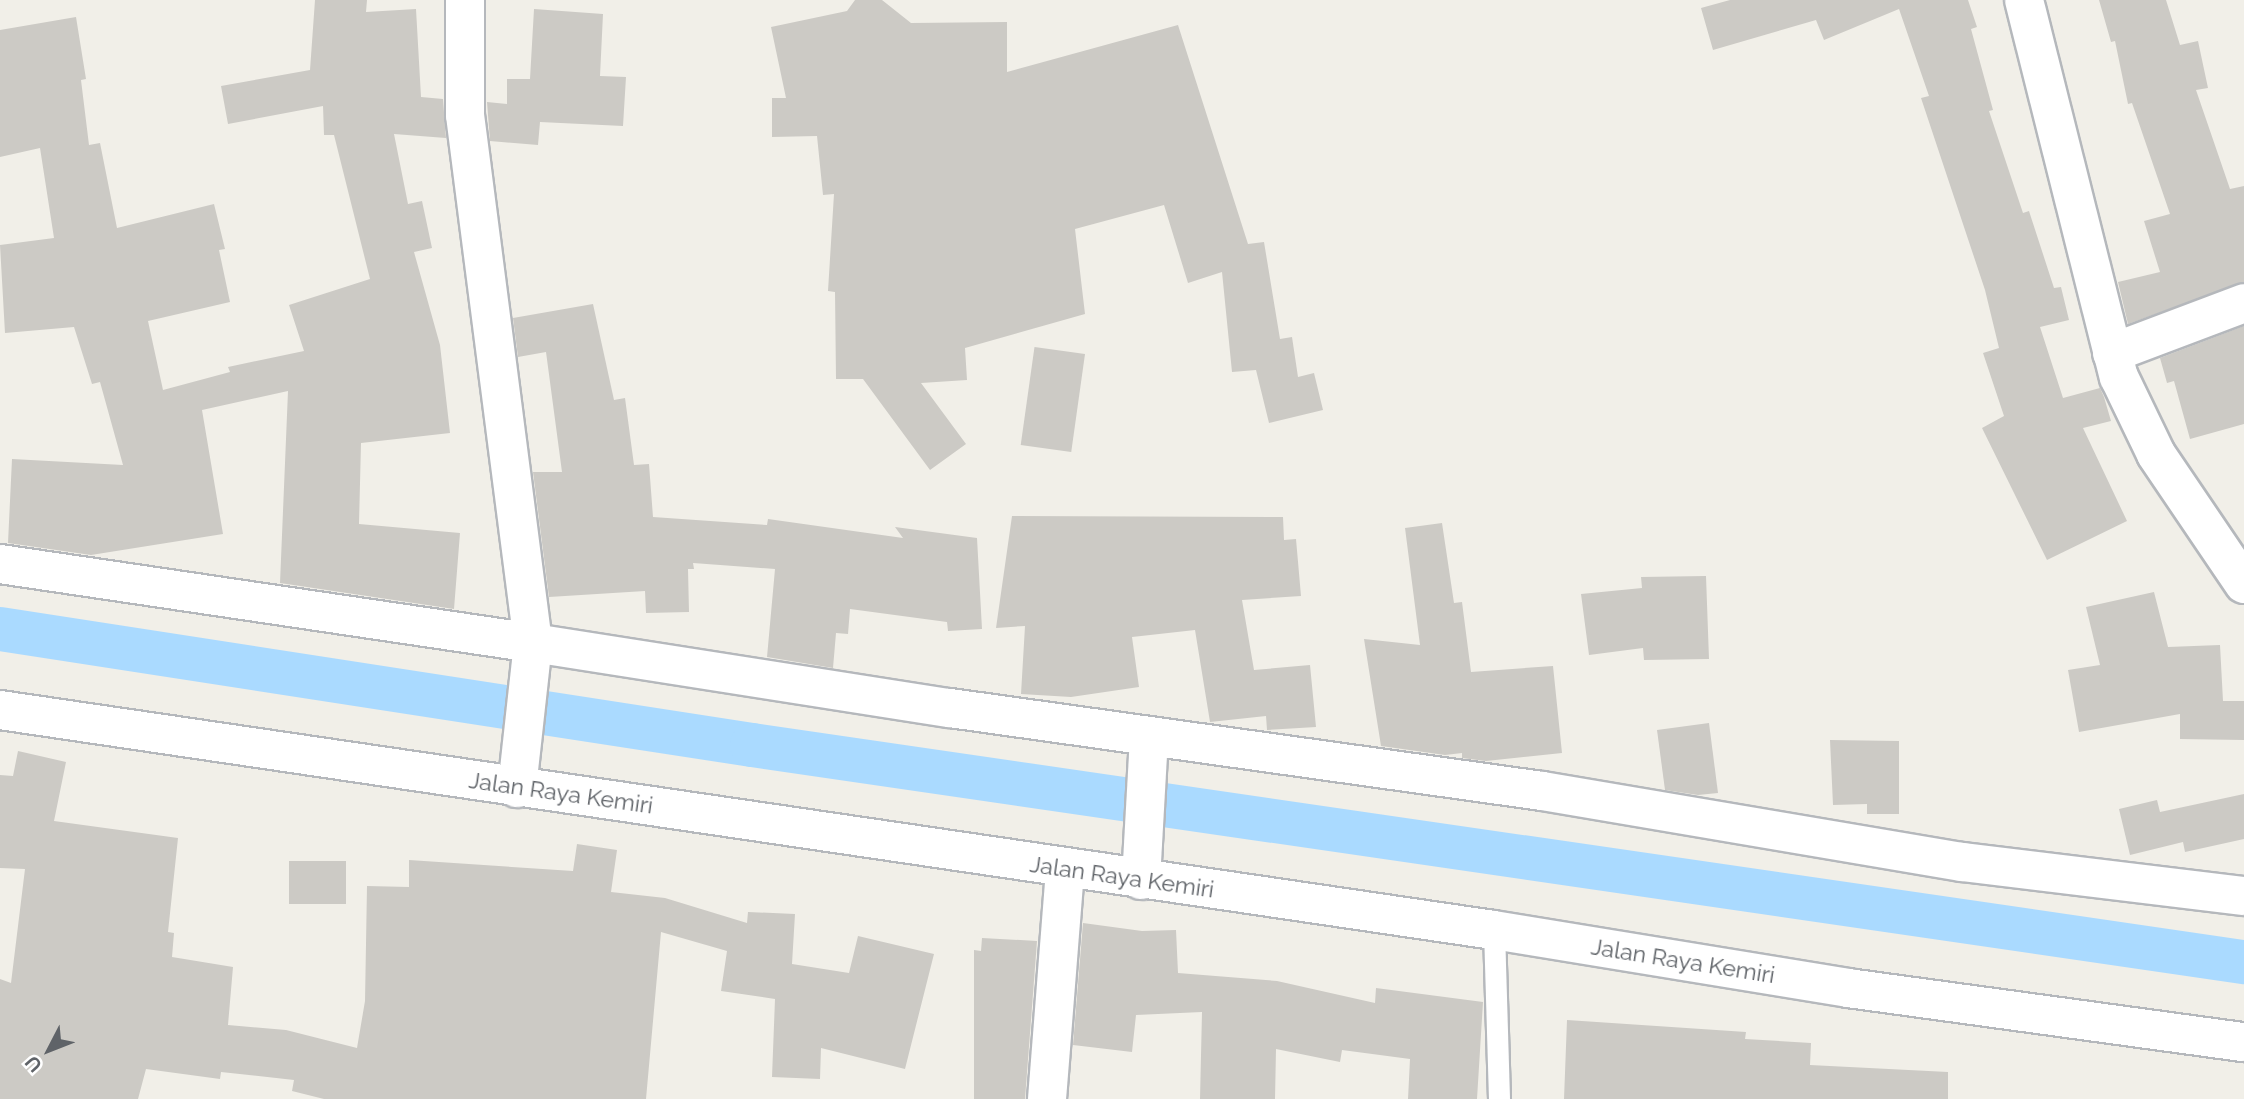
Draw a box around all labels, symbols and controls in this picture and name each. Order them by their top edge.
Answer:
street label: Jalan Raya Kemiri [467,766,655,820]
street label: Jalan Raya Kemiri [1028,850,1216,904]
street label: Jalan Raya Kemiri [1589,933,1777,989]
north arrow [14,1015,84,1085]
text: U [20,1051,46,1077]

